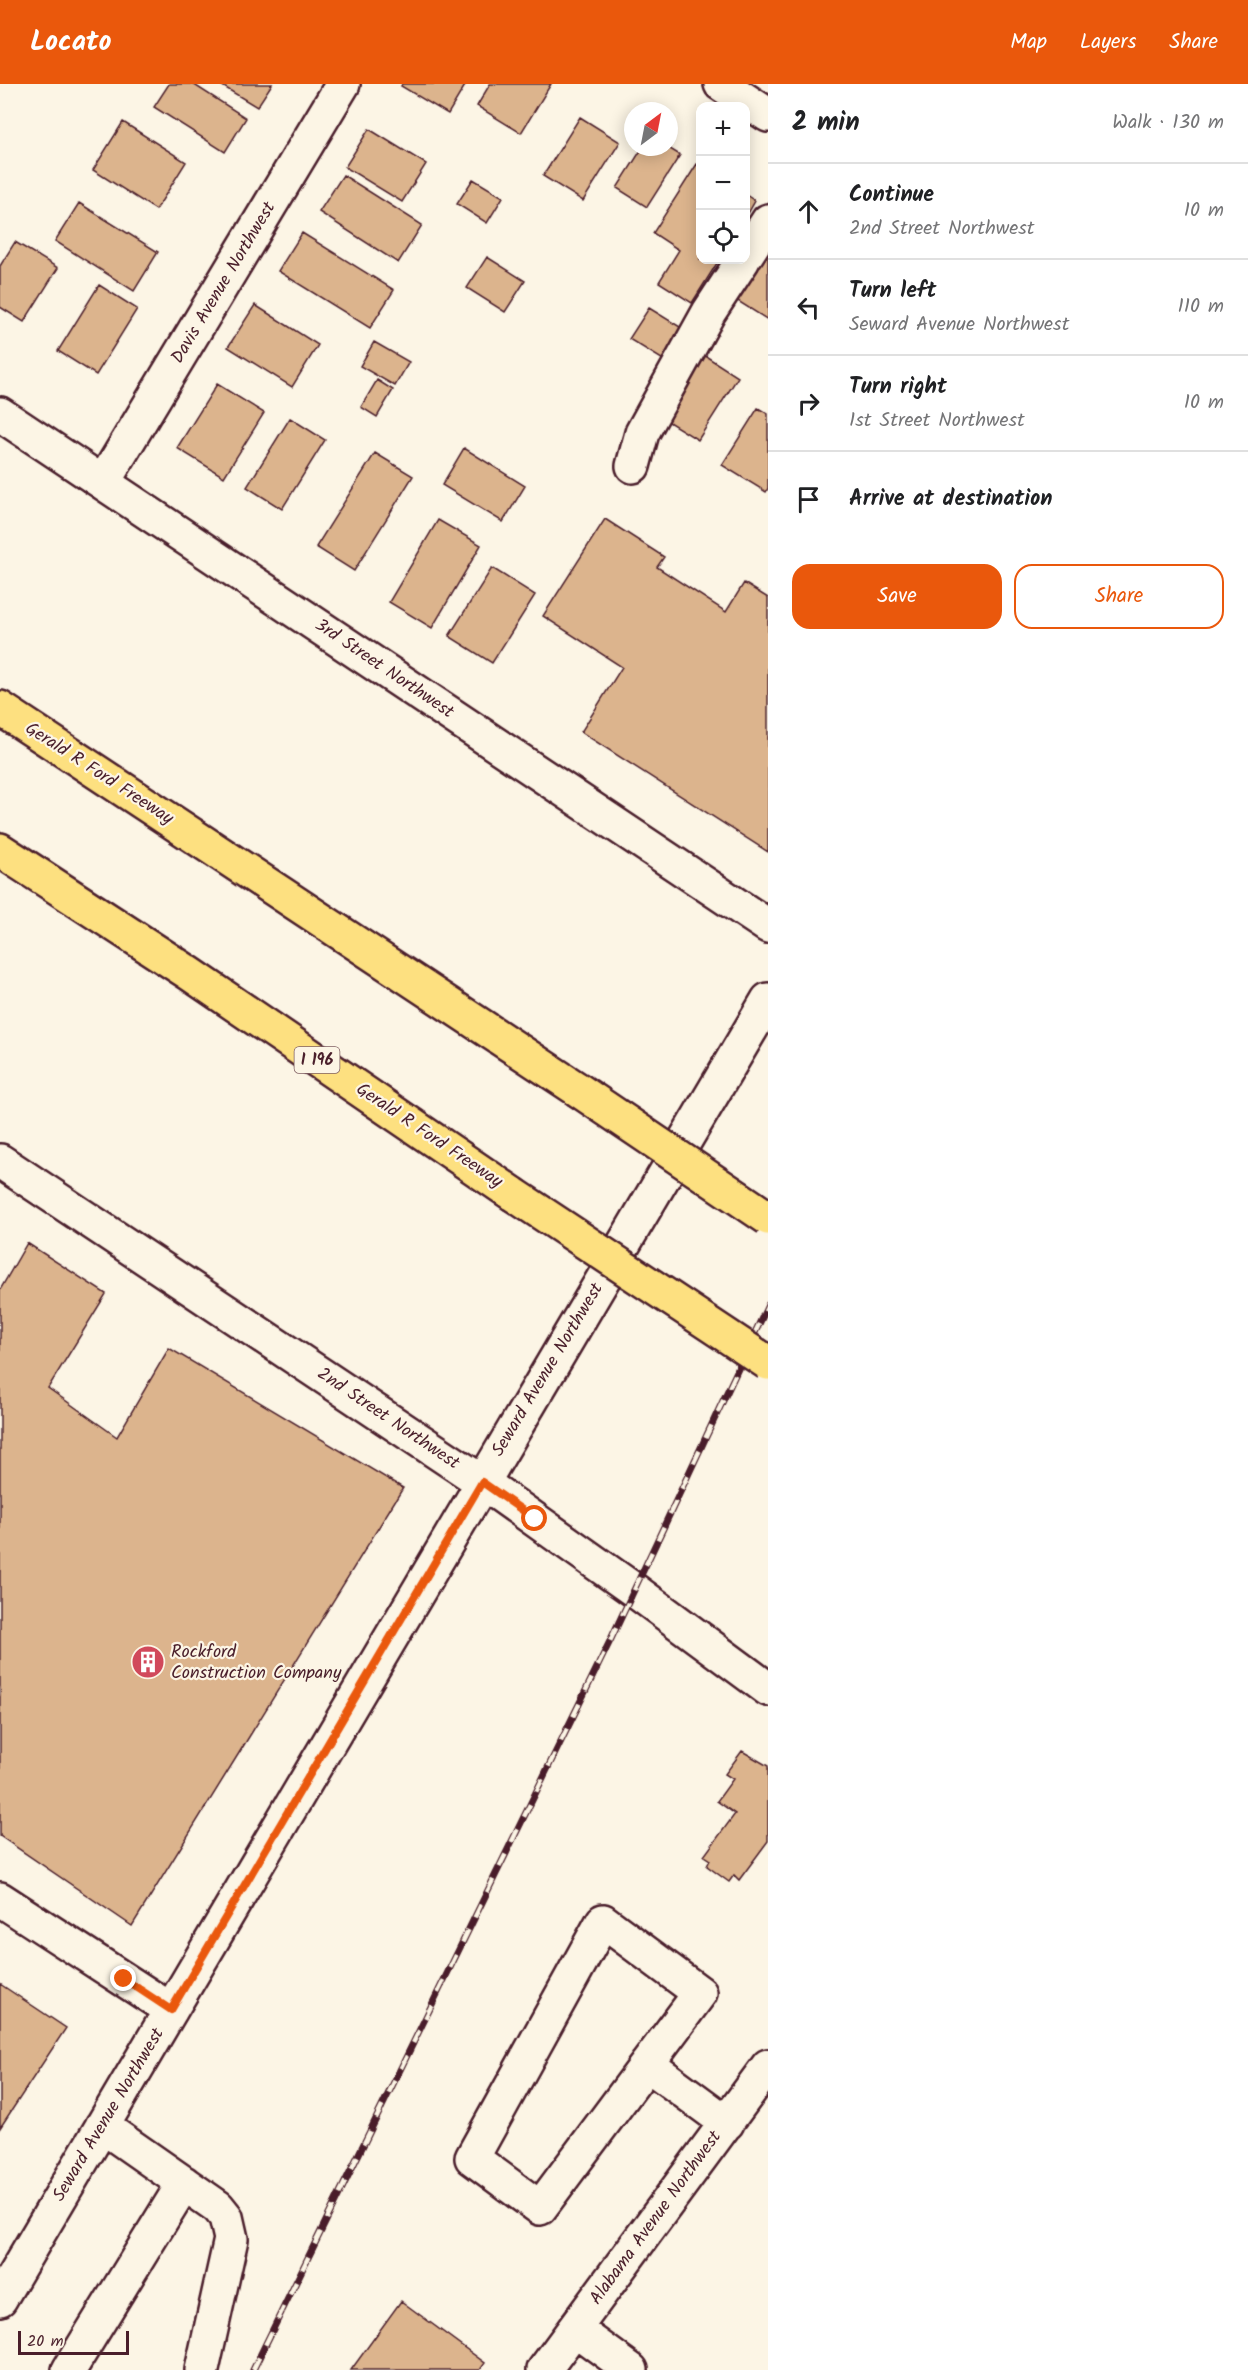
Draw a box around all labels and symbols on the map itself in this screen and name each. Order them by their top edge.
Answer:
north arrow [624,102,678,156]
street label: Davis Avenue Northwest [164,195,285,370]
street label: 3rd Street Northwest [308,611,461,727]
street label: Gerald R Ford Freeway [19,715,180,833]
road number: I 196 [294,1047,340,1073]
street label: Gerald R Ford Freeway [350,1076,509,1196]
street label: Seward Avenue Northwest [484,1277,612,1462]
street label: 2nd Street Northwest [311,1360,466,1478]
route start [521,1505,547,1531]
place label: Rockford Construction Company [171,1638,342,1688]
building icon: Rockford Construction Company [130,1644,166,1680]
route end [110,1965,136,1991]
street label: Seward Avenue Northwest [45,2022,173,2207]
street label: Alabama Avenue Northwest [583,2124,730,2311]
scale bar [18,2328,129,2356]

